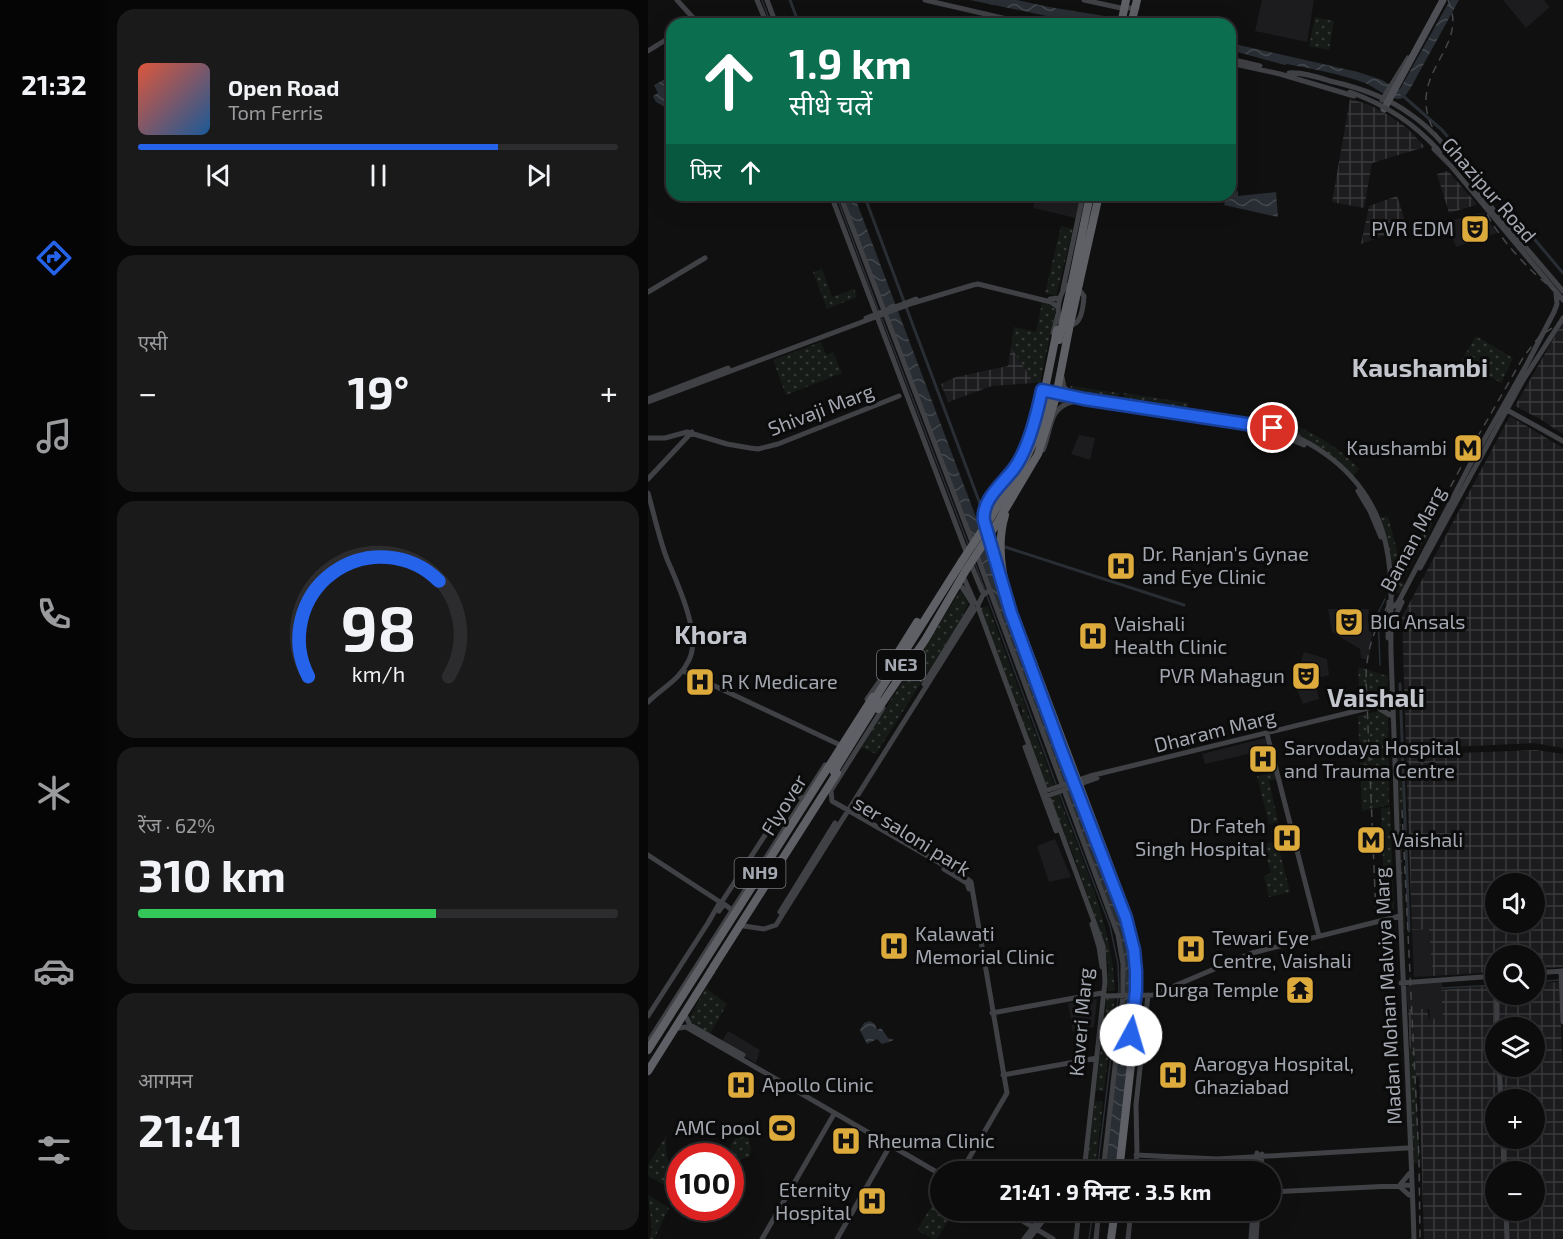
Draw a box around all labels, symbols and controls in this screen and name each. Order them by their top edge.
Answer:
text: 1.9 km [789,37,912,87]
icon: ahead [690,42,768,120]
text: 21:32 [21,68,87,100]
text: Open Road [228,74,340,100]
text: सीधे चलें [789,88,872,120]
text: Tom Ferris [228,100,323,124]
street label: Ghazipur Road [1438,132,1542,247]
icon: ahead [734,156,767,189]
text: फिर [690,157,722,183]
icon: previous [202,159,235,192]
icon: pause [362,159,395,192]
icon: next [522,159,555,192]
theatre icon: PVR EDM [1459,213,1491,245]
place label: PVR EDM [1371,216,1454,240]
icon: directions [33,237,75,279]
text: एसी [138,330,168,354]
district label: Kaushambi [1352,351,1488,382]
text: 19° [348,364,409,418]
text: − [138,372,157,412]
text: + [600,372,618,412]
street label: Shivaji Marg [764,378,877,440]
pin [1247,402,1298,453]
icon: arrive [1256,411,1289,444]
icon: music [33,415,75,457]
metro station icon: Kaushambi [1452,432,1484,464]
place label: Kaushambi [1346,435,1447,459]
street label: Baman Marg [1374,482,1450,595]
place label: Dr. Ranjan's Gynae and Eye Clinic [1142,541,1309,588]
hospital icon: Dr. Ranjan's Gynae and Eye Clinic [1105,550,1137,582]
text: 98 [340,589,416,664]
icon: phone [33,593,75,635]
theatre icon: BIG Ansals [1333,606,1365,638]
place label: BIG Ansals [1370,609,1465,633]
place label: Vaishali Health Clinic [1114,611,1227,658]
district label: Khora [674,618,748,649]
hospital icon: Vaishali Health Clinic [1077,620,1109,652]
road number: NE3 [877,650,925,680]
theatre icon: PVR Mahagun [1290,660,1322,692]
text: km/h [351,661,405,686]
place label: PVR Mahagun [1159,663,1285,687]
hospital icon: R K Medicare [684,666,716,698]
place label: R K Medicare [721,669,838,693]
district label: Vaishali [1327,681,1425,712]
street label: Dharam Marg [1151,703,1278,757]
place label: Sarvodaya Hospital and Trauma Centre [1284,735,1460,782]
hospital icon: Sarvodaya Hospital and Trauma Centre [1247,743,1279,775]
street label: Flyover [755,770,811,839]
icon: climate [33,772,75,814]
street label: ser saloni park [850,790,975,881]
text: रेंज · 62% [138,813,215,837]
place label: Dr Fateh Singh Hospital [1135,813,1266,860]
hospital icon: Dr Fateh Singh Hospital [1271,822,1303,854]
metro station icon: Vaishali [1355,824,1387,856]
place label: Vaishali [1392,827,1463,851]
text: 310 km [138,847,286,901]
road number: NH9 [734,858,786,888]
street label: Madan Mohan Malviya Marg [1368,867,1406,1125]
map controls [1485,873,1545,1221]
button: sound [1485,873,1545,933]
place label: Kalawati Memorial Clinic [915,921,1055,968]
place label: Tewari Eye Centre, Vaishali [1212,925,1352,972]
hospital icon: Kalawati Memorial Clinic [878,930,910,962]
hospital icon: Tewari Eye Centre, Vaishali [1175,933,1207,965]
button: search [1485,945,1545,1005]
icon: car [33,950,75,992]
street label: Kaveri Marg [1063,967,1097,1077]
temple icon: Durga Temple [1284,974,1316,1006]
place label: Durga Temple [1154,977,1279,1001]
position arrow [1099,1003,1163,1067]
button: layers [1485,1017,1545,1077]
place label: Aarogya Hospital, Ghaziabad [1194,1051,1354,1098]
hospital icon: Aarogya Hospital, Ghaziabad [1157,1059,1189,1091]
text: आगमन [138,1068,193,1092]
hospital icon: Apollo Clinic [725,1069,757,1101]
place label: Apollo Clinic [762,1072,874,1096]
button: + [1485,1089,1545,1149]
text: 21:41 [138,1102,243,1156]
sports icon: AMC pool [766,1112,798,1144]
place label: AMC pool [675,1115,761,1139]
hospital icon: Rheuma Clinic [830,1125,862,1157]
place label: Rheuma Clinic [867,1128,995,1152]
icon: filters [33,1129,75,1171]
speed limit sign: 100 [666,1143,744,1221]
button: − [1485,1161,1545,1221]
place label: Eternity Hospital [775,1177,851,1224]
text: 21:41 · 9 मिनट · 3.5 km [1000,1178,1211,1204]
hospital icon: Eternity Hospital [856,1185,888,1217]

